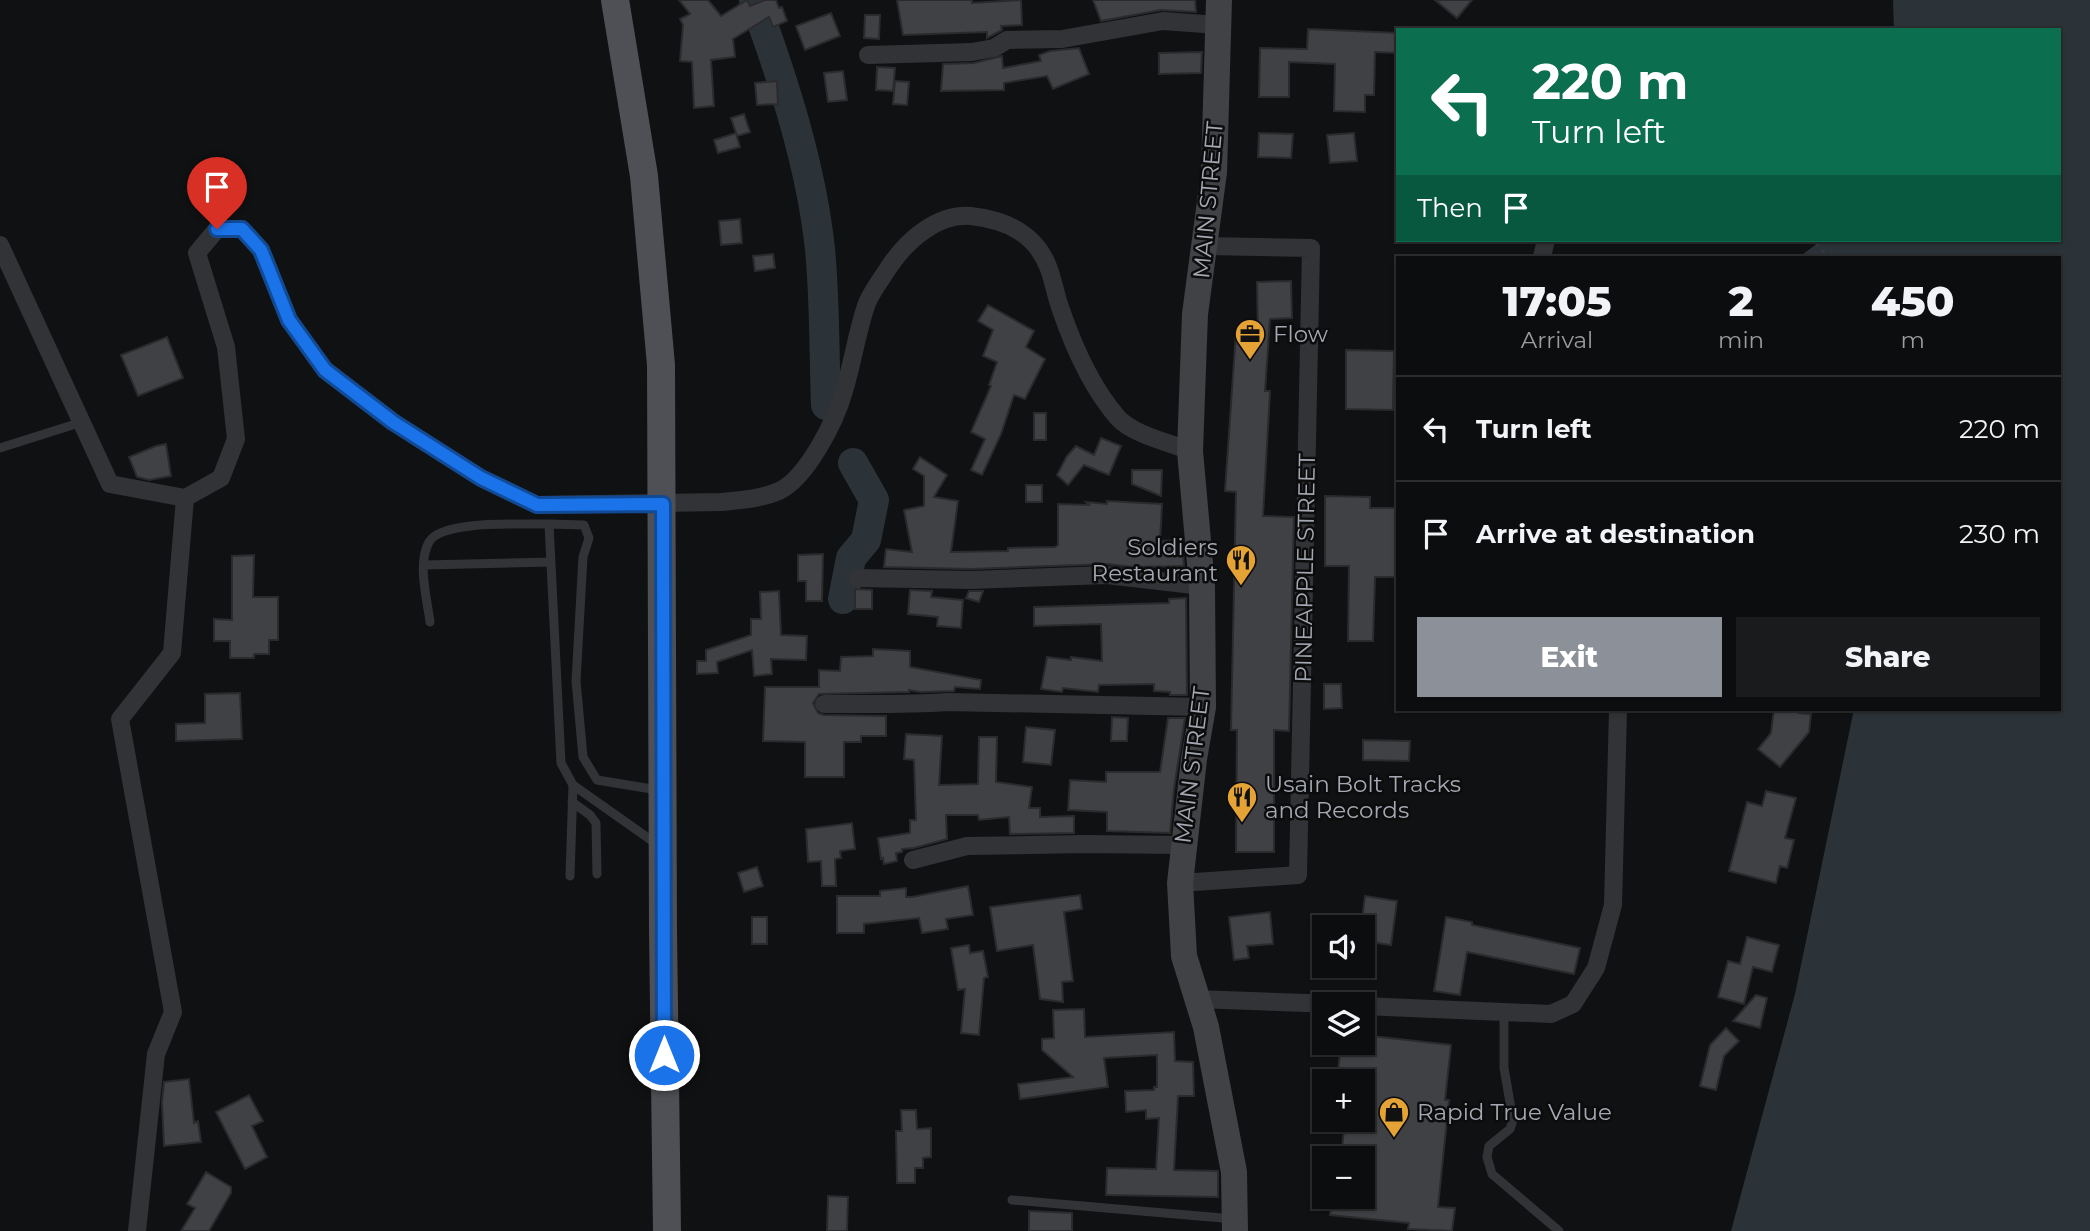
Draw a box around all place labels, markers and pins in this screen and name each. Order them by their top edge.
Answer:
pin [187,157,247,229]
office icon: Flow [1233,317,1267,361]
place label: Flow [1273,320,1329,348]
place label: Soldiers Restaurant [1092,533,1218,587]
restaurant icon: Soldiers Restaurant [1224,543,1258,587]
place label: Usain Bolt Tracks and Records [1265,770,1461,824]
restaurant icon: Usain Bolt Tracks and Records [1225,780,1259,824]
shop icon: Rapid True Value [1377,1095,1411,1139]
place label: Rapid True Value [1417,1098,1612,1126]

